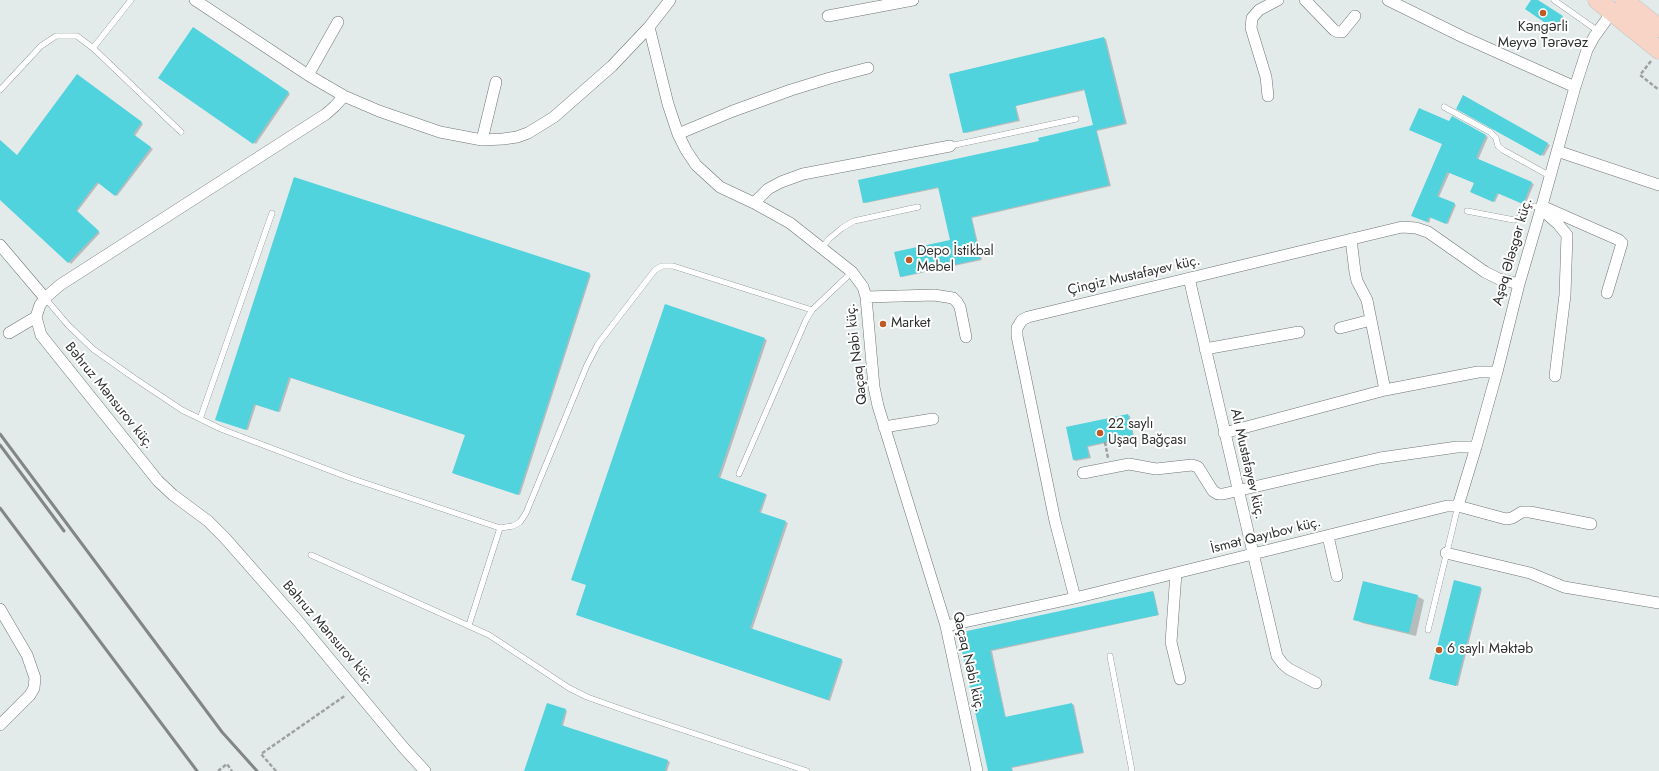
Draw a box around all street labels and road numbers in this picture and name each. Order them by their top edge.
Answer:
street label: Aşəq Ələsgər küç. [1490,196,1536,308]
street label: Çingiz Mustafayev küç. [1066,253,1202,299]
street label: Qaçaq Nəbi küç. [842,302,872,406]
street label: Bəhruz Mənsurov küç. [61,339,157,453]
street label: Alı Mustafayev küç. [1226,407,1268,521]
street label: İsmət Qayıbov küç. [1209,514,1323,558]
street label: Bəhruz Mənsurov küç. [278,578,378,688]
street label: Qaçaq Nəbi küç. [948,610,988,714]

